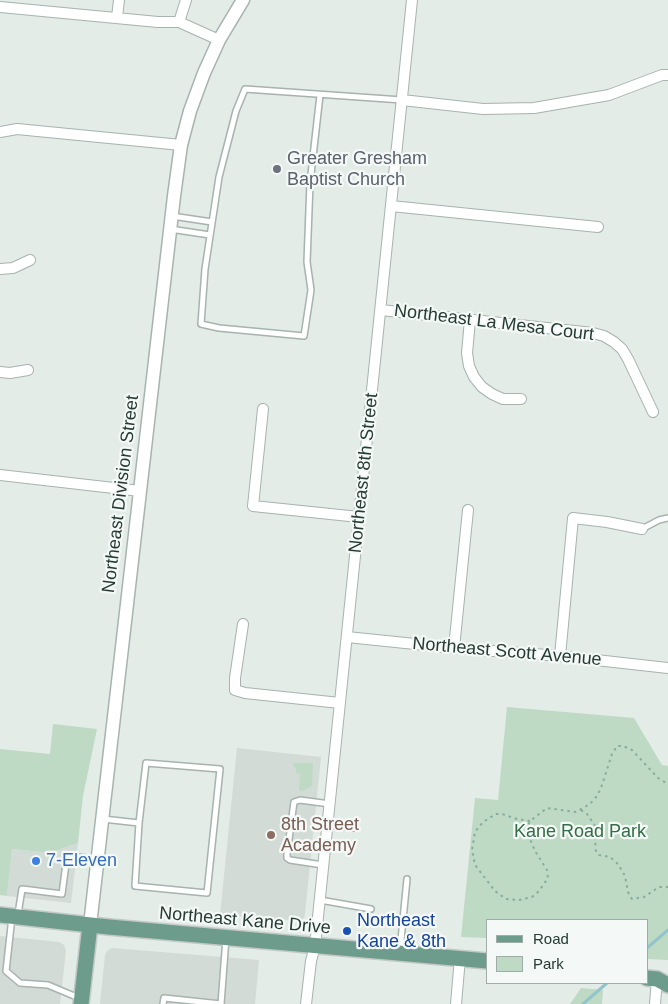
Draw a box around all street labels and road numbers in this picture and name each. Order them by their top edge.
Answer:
street label: Northeast La Mesa Court [393,300,595,346]
street label: Northeast 8th Street [345,392,383,554]
street label: Northeast Division Street [98,394,144,594]
street label: Northeast Scott Avenue [412,633,602,671]
street label: Northeast Kane Drive [158,903,332,939]

